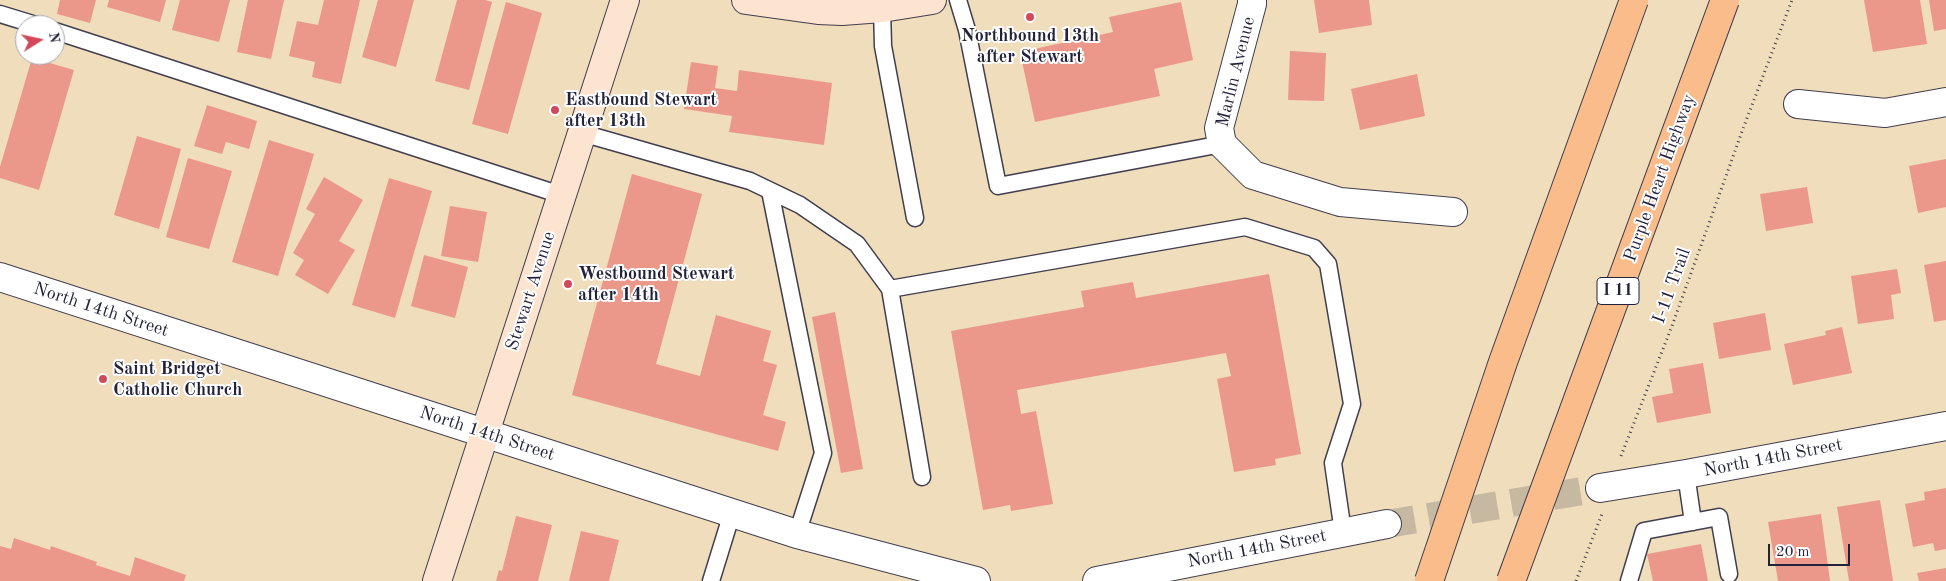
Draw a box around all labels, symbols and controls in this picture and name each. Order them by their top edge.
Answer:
marker: Northbound 13th after Stewart [1024,11,1036,23]
north arrow [15,15,65,65]
street label: Marlin Avenue [1212,15,1260,129]
place label: Northbound 13th after Stewart [961,25,1099,68]
text: N [46,31,62,44]
place label: Eastbound Stewart after 13th [565,89,717,132]
street label: Purple Heart Highway [1620,91,1700,265]
marker: Eastbound Stewart after 13th [549,104,561,116]
street label: Stewart Avenue [502,229,560,353]
street label: I-11 Trail [1648,245,1696,327]
place label: Westbound Stewart after 14th [578,263,735,306]
street label: North 14th Street [31,278,171,342]
marker: Westbound Stewart after 14th [562,278,574,290]
road number: I 11 [1597,278,1639,304]
place label: Saint Bridget Catholic Church [113,358,242,400]
marker: Saint Bridget Catholic Church [97,373,109,385]
street label: North 14th Street [417,402,557,466]
street label: North 14th Street [1702,434,1844,482]
street label: North 14th Street [1186,525,1328,573]
scale bar [1771,534,1854,566]
text: 20 m [1776,545,1810,560]

